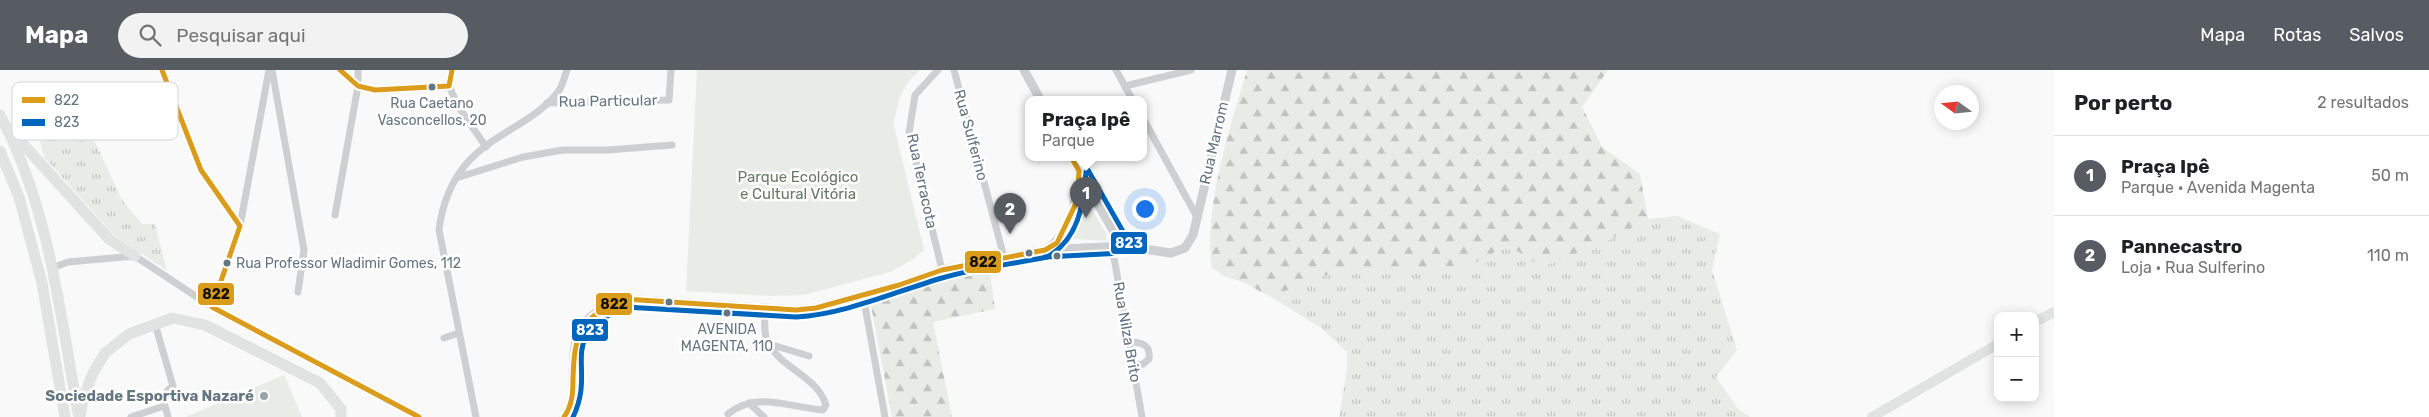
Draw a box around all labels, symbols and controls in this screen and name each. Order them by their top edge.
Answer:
search box [118,13,468,58]
text: Mapa [25,21,88,49]
icon: search [136,21,164,49]
text: Pesquisar aqui [176,24,306,47]
text: Mapa [2200,24,2245,46]
text: Rotas [2273,24,2321,46]
text: Salvos [2349,24,2404,46]
legend [12,82,178,140]
marker: Rua Caetano Vasconcellos, 20 [427,82,437,92]
north arrow [1934,85,1979,130]
street label: Rua Sulferino [950,87,992,183]
text: Por perto [2074,90,2172,115]
street label: Rua Particular [558,91,658,111]
text: 822 [54,92,79,109]
text: 2 resultados [2317,93,2409,112]
place label: Rua Caetano Vasconcellos, 20 [377,95,487,129]
popup [1025,96,1147,161]
street label: Rua Marrom [1196,100,1232,186]
text: Praça Ipê [1042,108,1130,131]
text: 823 [54,114,80,131]
text: Parque [1042,131,1095,150]
street label: Rua Terracota [903,132,941,230]
text: Praça Ipê [2121,155,2209,178]
text: 1 [2086,166,2094,185]
text: 50 m [2371,166,2409,185]
park label: Parque Ecológico e Cultural Vitória [738,168,858,203]
pin: 1 [1070,177,1102,218]
text: Parque · Avenida Magenta [2121,178,2315,197]
pin: 2 [994,193,1026,234]
your location [1132,196,1158,222]
line badge: 823 [1110,231,1148,255]
text: 823 [1115,235,1143,252]
text: Pannecastro [2121,235,2242,258]
text: 2 [2085,246,2095,265]
text: 110 m [2367,246,2409,265]
unlabelled marker [1024,248,1034,258]
line badge: 822 [964,250,1002,274]
unlabelled marker [1052,251,1062,261]
text: 822 [969,254,997,271]
place label: Rua Professor Wladimir Gomes, 112 [236,255,461,272]
marker: Rua Professor Wladimir Gomes, 112 [222,258,232,268]
text: Loja · Rua Sulferino [2121,258,2265,277]
street label: Rua Nilza Brito [1109,280,1145,384]
line badge: 822 [197,282,235,306]
text: 822 [202,286,230,303]
line badge: 822 [595,292,633,316]
text: 822 [600,296,628,313]
unlabelled marker [664,297,674,307]
marker: AVENIDA MAGENTA, 110 [722,308,732,318]
map controls [1994,312,2039,402]
button: + [1994,312,2039,357]
line badge: 823 [571,318,609,342]
place label: AVENIDA MAGENTA, 110 [681,321,773,355]
text: 823 [576,322,604,339]
button: − [1994,357,2039,402]
place label: Sociedade Esportiva Nazaré [45,387,254,405]
marker: Sociedade Esportiva Nazaré [258,390,270,402]

